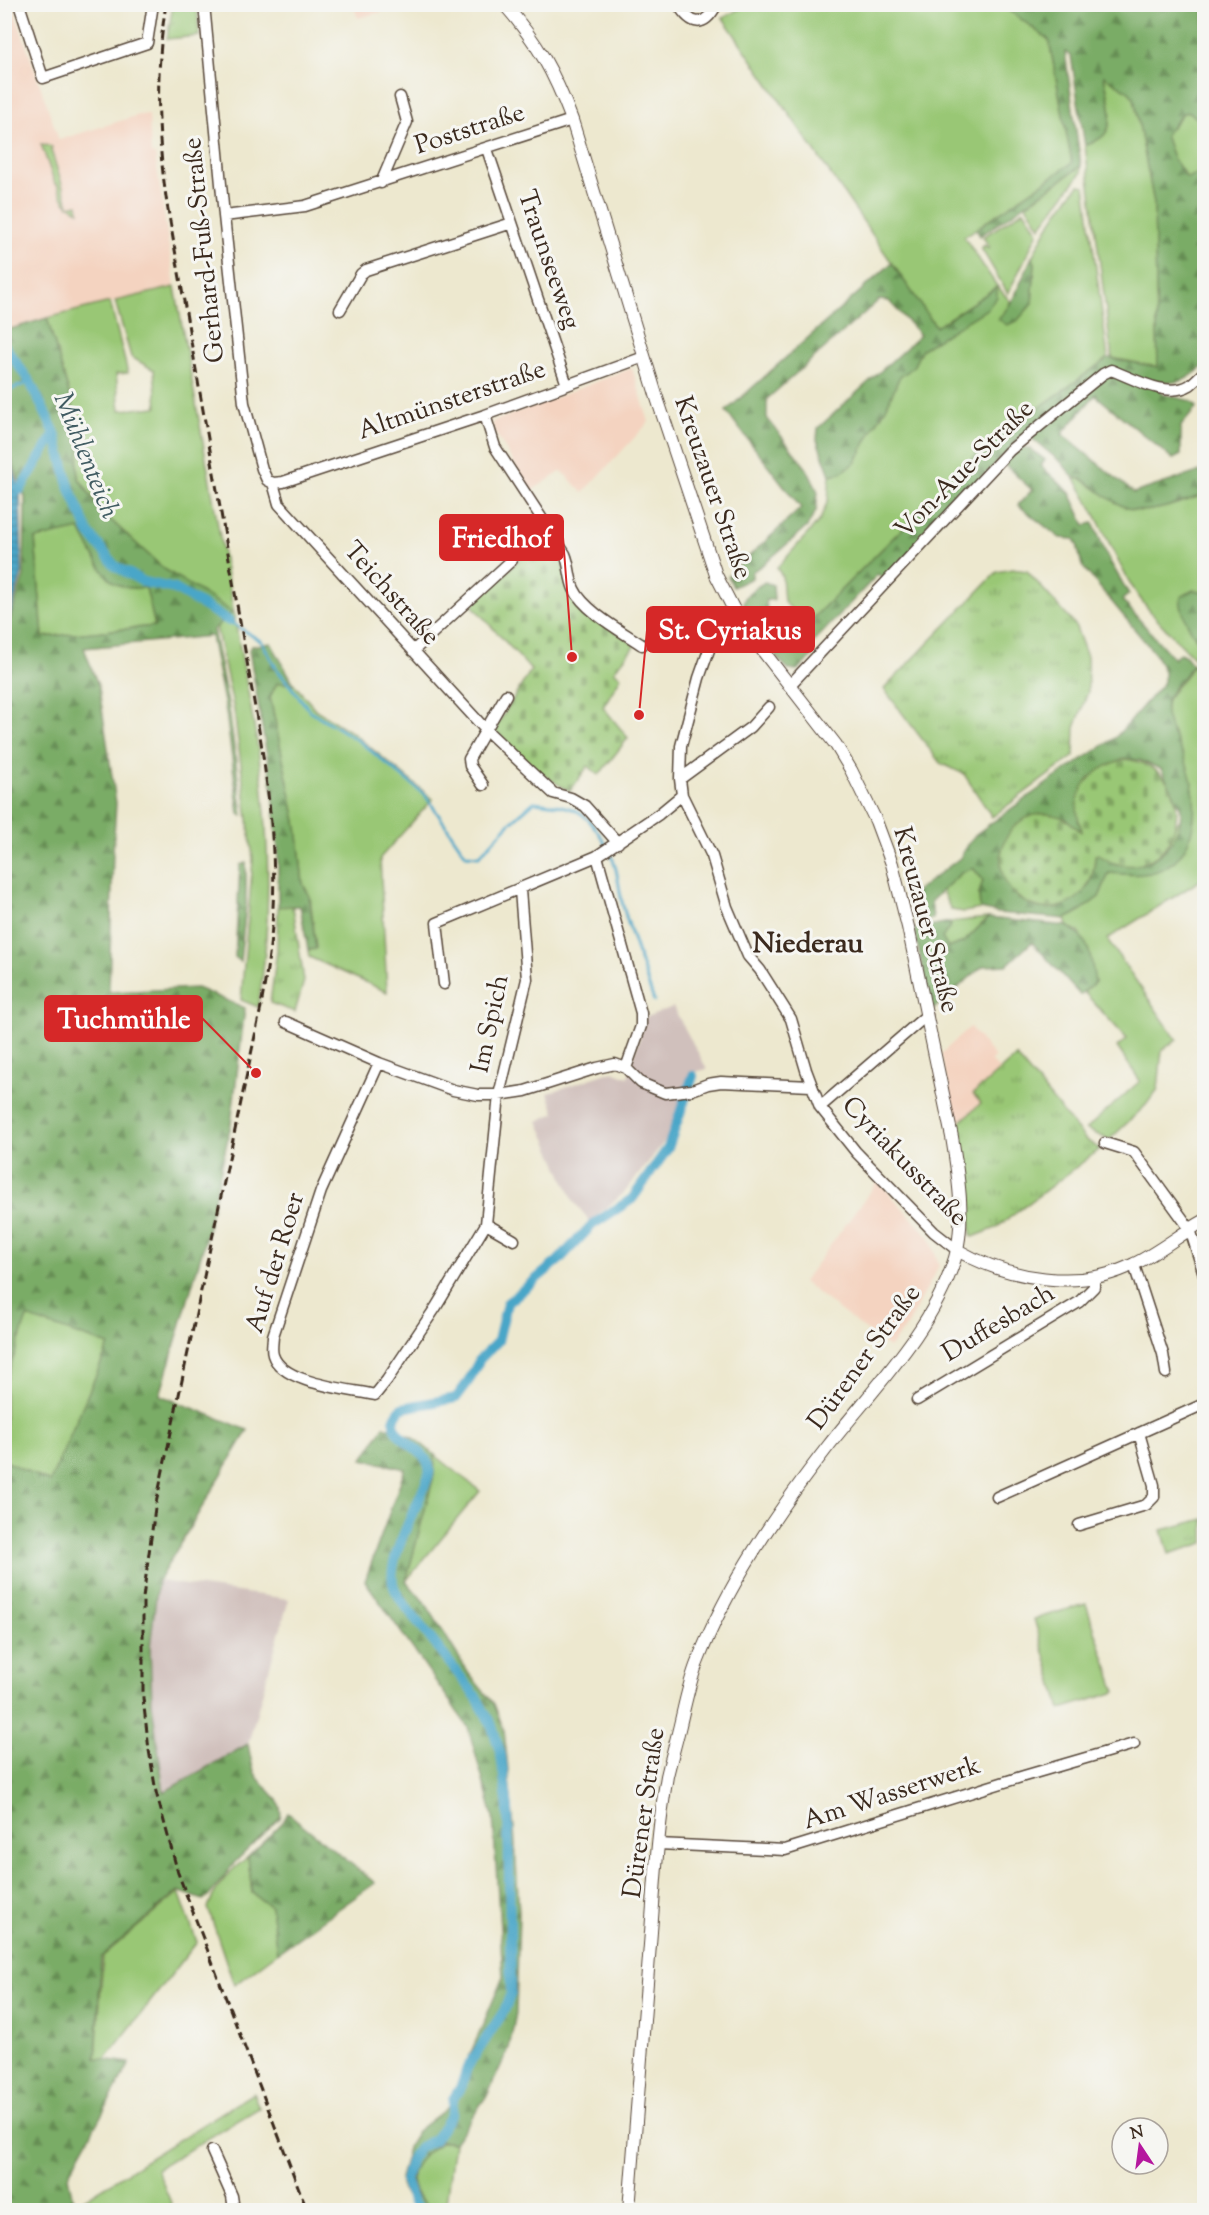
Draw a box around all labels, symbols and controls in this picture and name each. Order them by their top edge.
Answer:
street label: Poststraße [410,95,530,165]
street label: Gerhard-Fuß-Straße [175,135,235,365]
street label: Traunseeweg [507,185,589,335]
street label: Altmünsterstraße [353,352,551,450]
water label: Mühlenteich [42,387,128,525]
street label: Kreuzauer Straße [663,392,761,584]
street label: Von-Aue-Straße [887,392,1043,548]
callout: Friedhof [440,515,563,560]
text: Friedhof [452,521,554,560]
street label: Teichstraße [334,534,448,654]
callout: St. Cyriakus [647,607,814,652]
text: St. Cyriakus [658,613,802,652]
street label: Kreuzauer Straße [882,823,968,1017]
district label: Niederau [753,925,864,965]
street label: Im Spich [463,971,519,1077]
callout: Tuchmühle [45,996,202,1041]
text: Tuchmühle [57,1002,191,1041]
street label: Cyriakusstraße [832,1089,976,1235]
street label: Auf der Roer [237,1188,315,1338]
street label: Duffesbach [936,1276,1062,1372]
street label: Dürener Straße [800,1278,930,1438]
street label: Dürener Straße [615,1725,675,1901]
street label: Am Wasserwerk [799,1748,985,1840]
north arrow [1110,2116,1170,2176]
text: N [1128,2121,1146,2146]

